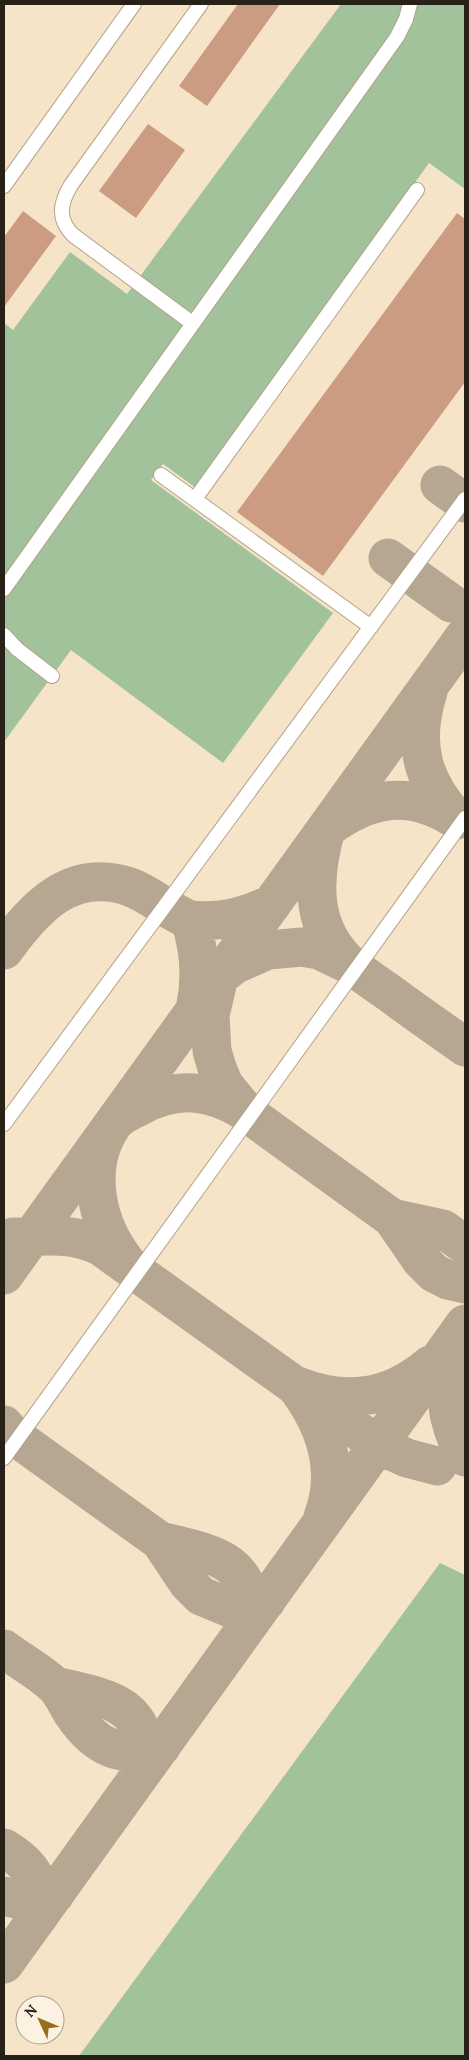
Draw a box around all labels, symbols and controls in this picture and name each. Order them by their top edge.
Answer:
north arrow [15,1995,65,2045]
text: N [20,2001,41,2021]

